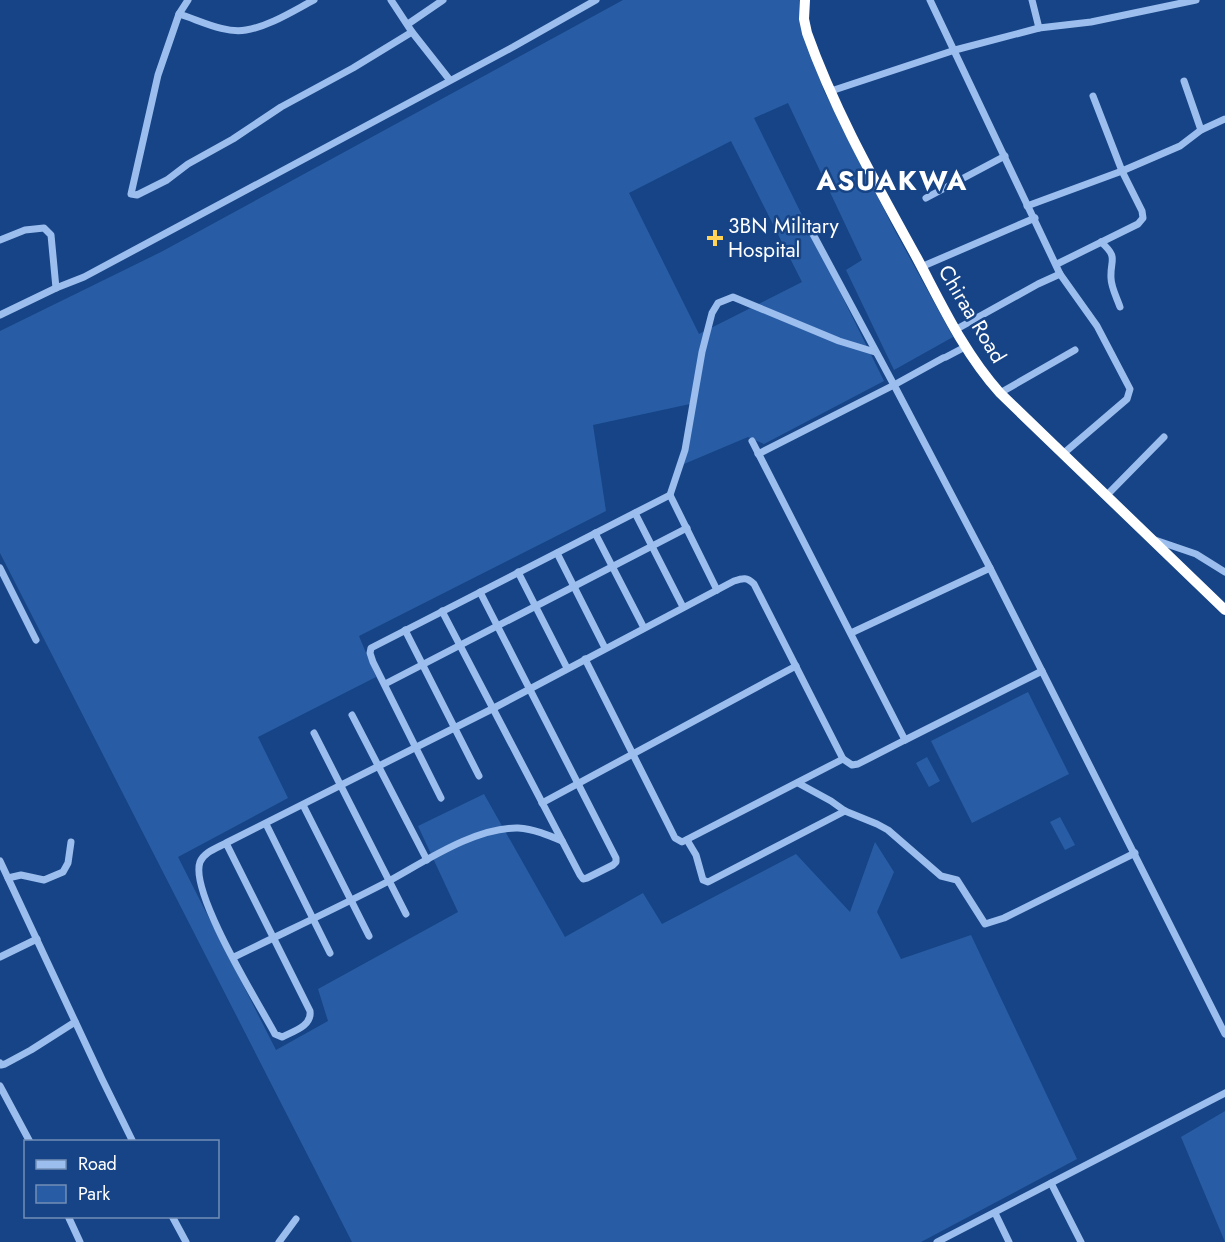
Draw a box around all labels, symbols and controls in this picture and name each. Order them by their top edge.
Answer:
district label: ASUAKWA [815,161,968,200]
place label: 3BN Military Hospital [728,211,839,265]
marker: 3BN Military Hospital [706,229,724,247]
street label: Chiraa Road [931,259,1013,369]
legend [24,1140,219,1218]
text: Road [78,1151,117,1177]
text: Park [78,1181,110,1207]

